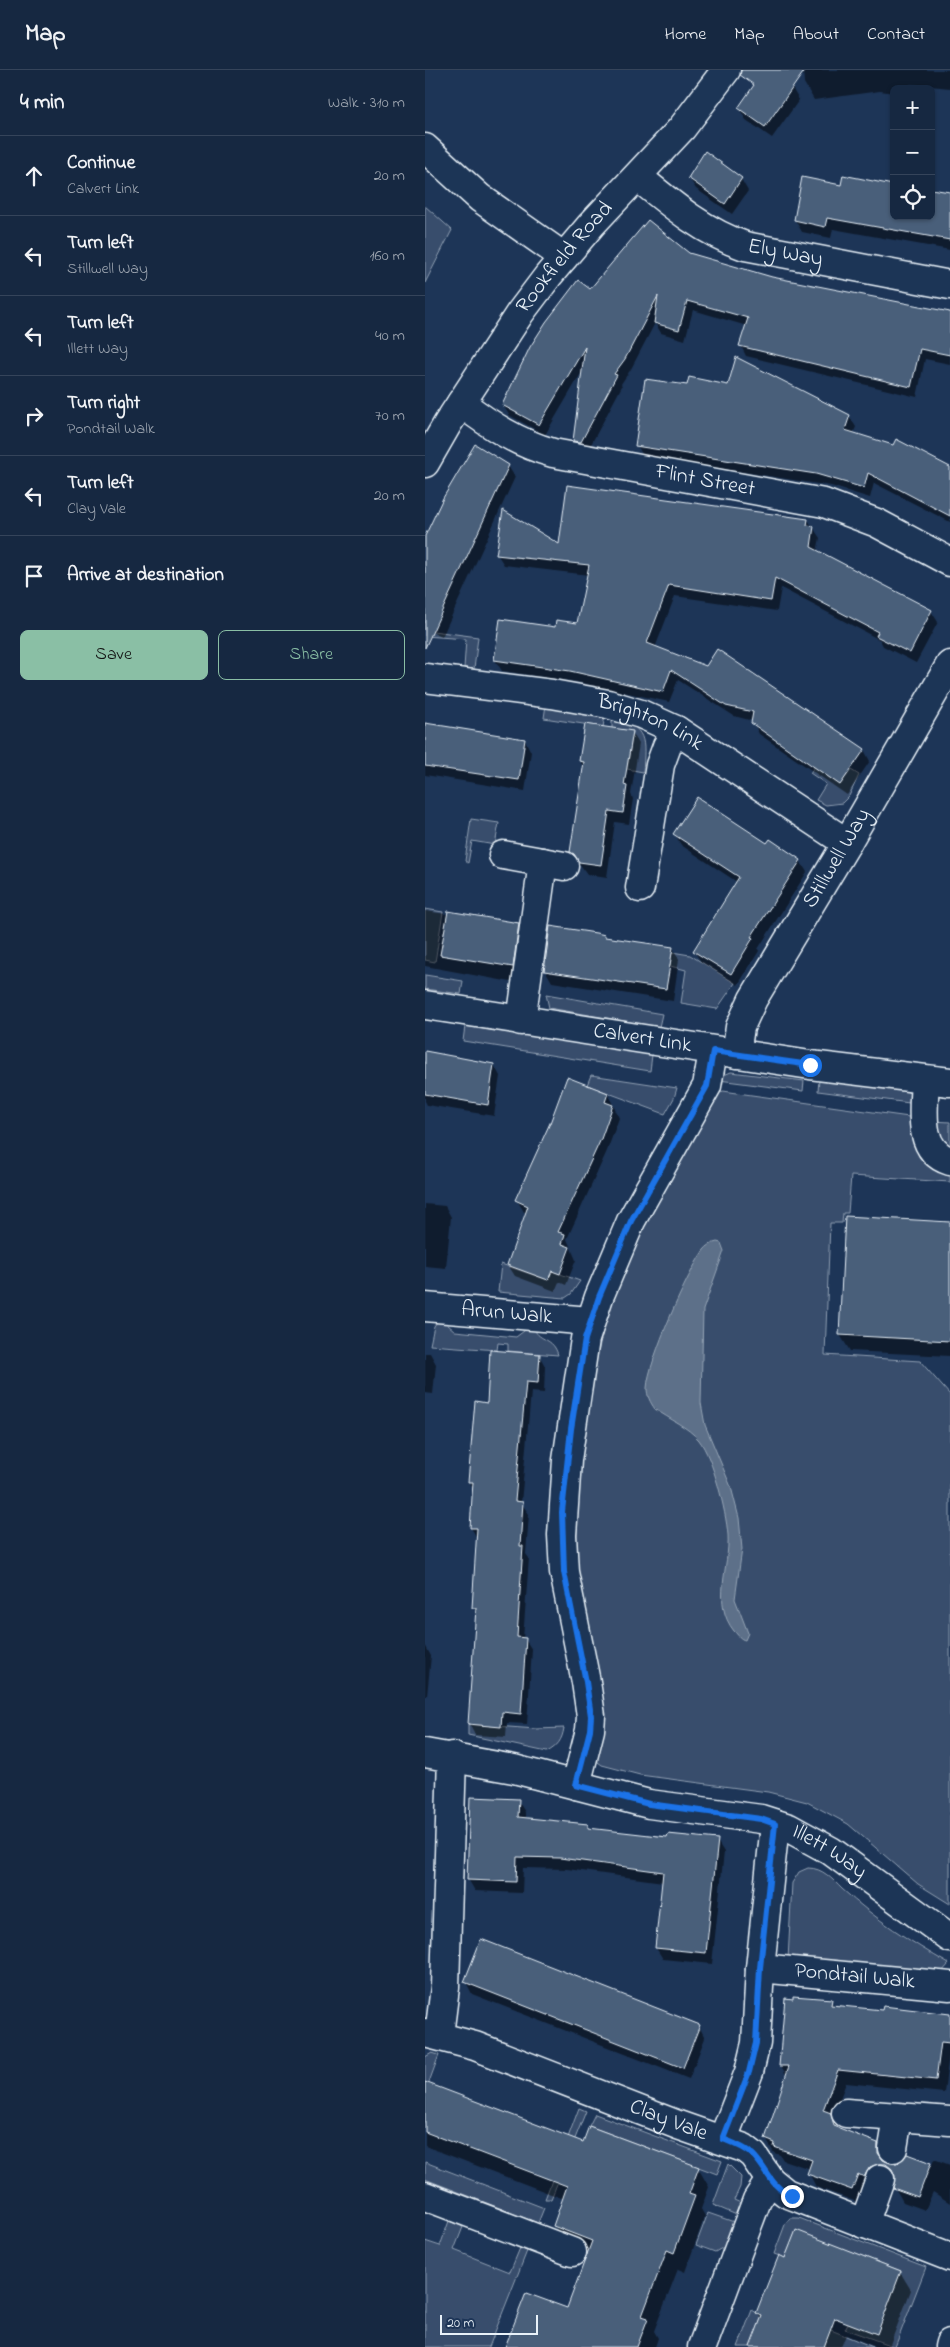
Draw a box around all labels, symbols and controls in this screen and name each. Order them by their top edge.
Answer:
text: Map [25,17,66,52]
text: Home [665,22,706,48]
text: Map [734,22,765,48]
text: About [793,22,839,48]
text: Contact [867,22,925,48]
map controls [890,85,935,220]
button: + [890,85,935,130]
text: 4 min [20,88,64,118]
text: Walk · 310 m [328,91,405,115]
button: − [890,130,935,175]
text: Continue [67,150,135,177]
icon: ahead [20,162,48,190]
text: 20 m [374,164,405,188]
button: locate [890,175,935,220]
text: Calvert Link [67,177,139,201]
street label: Rookfield Road [509,194,621,321]
text: Turn left [67,230,134,257]
street label: Ely Way [745,231,826,277]
icon: left [20,242,48,270]
text: 160 m [370,244,405,268]
text: Stillwell Way [67,257,148,281]
text: Turn left [67,310,134,337]
icon: left [20,322,48,350]
text: 40 m [375,324,405,348]
text: Illett Way [67,337,128,361]
text: Turn right [67,390,140,417]
icon: right [20,402,48,430]
text: 70 m [375,404,405,428]
text: Pondtail Walk [67,417,155,441]
street label: Flint Street [651,456,758,506]
text: Turn left [67,470,134,497]
icon: left [20,482,48,510]
text: 20 m [374,484,405,508]
text: Clay Vale [67,497,126,521]
icon: arrive [20,562,48,590]
text: Arrive at destination [67,562,224,589]
button: Save [20,630,208,680]
button: Share [218,630,405,680]
street label: Brighton Link [594,686,710,760]
street label: Stillwell Way [795,803,880,915]
street label: Calvert Link [591,1015,694,1062]
route start [799,1054,822,1077]
street label: Arun Walk [460,1294,554,1334]
street label: Illett Way [785,1816,873,1889]
street label: Pondtail Walk [793,1955,917,1999]
street label: Clay Vale [625,2092,712,2150]
route end [781,2185,804,2208]
scale bar [440,2312,537,2335]
text: 20 m [447,2313,474,2334]

